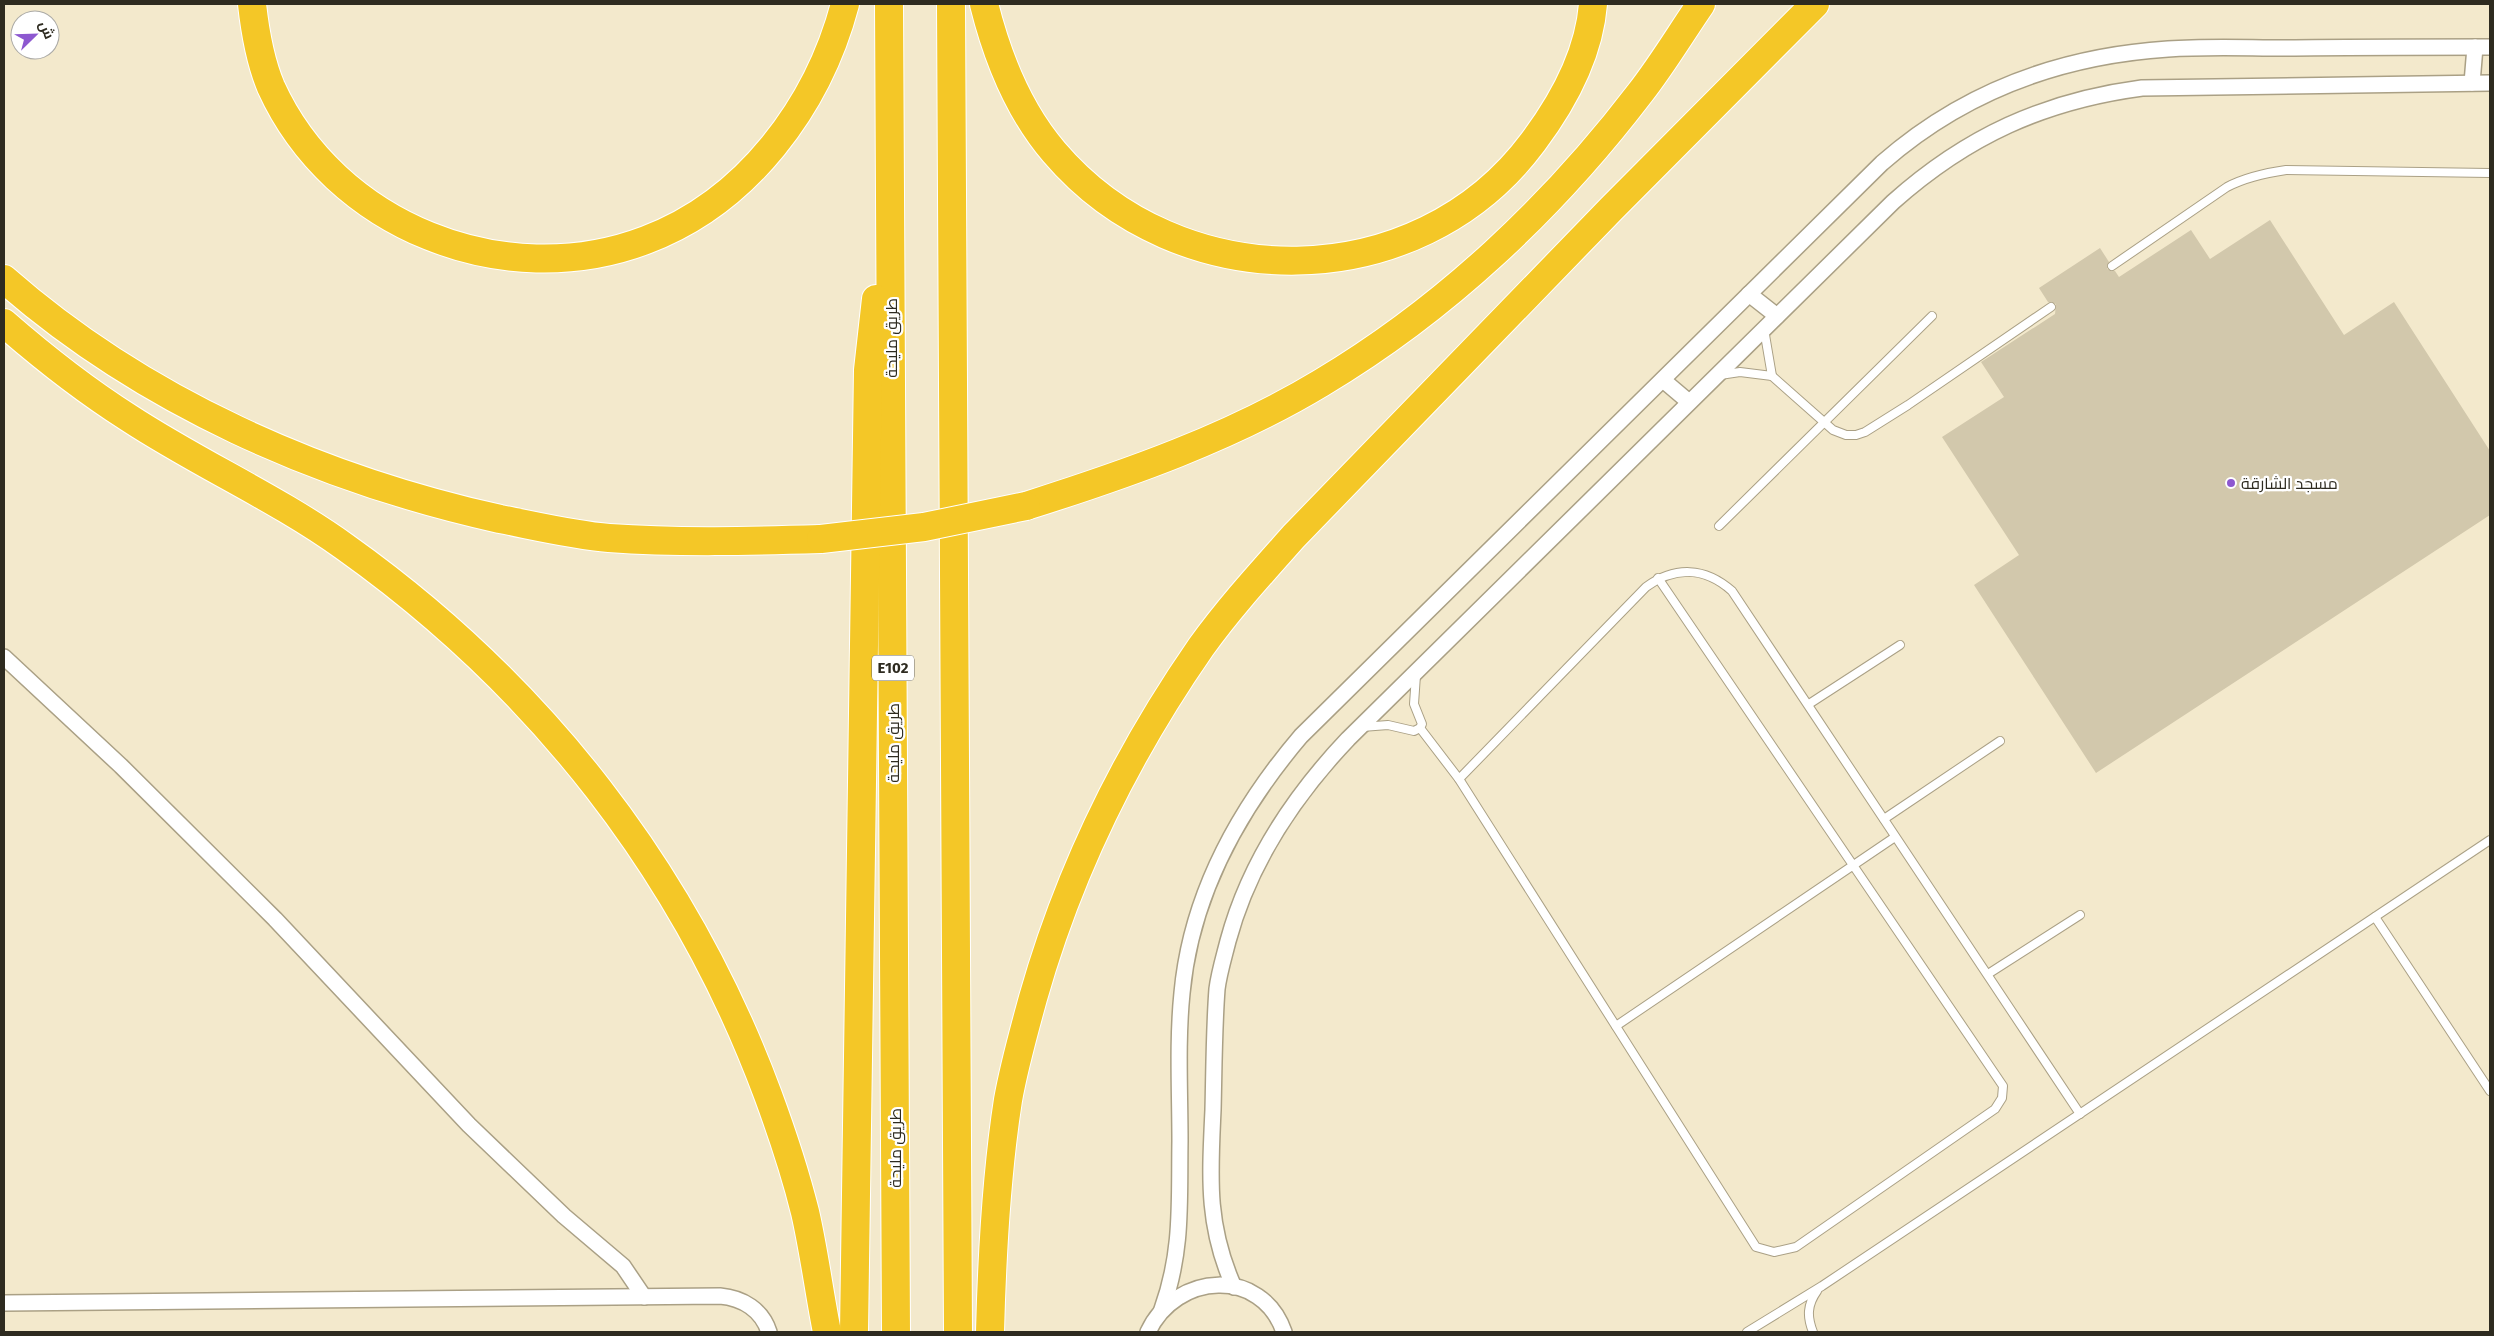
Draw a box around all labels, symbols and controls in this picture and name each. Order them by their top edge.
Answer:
north arrow [10,10,60,60]
text: ش [35,19,58,42]
street label: طريق مليحة [882,298,902,378]
place label: مسجد الشارقة [2241,474,2338,493]
marker: مسجد الشارقة [2225,477,2237,489]
road number: E102 [872,656,914,680]
street label: طريق مليحة [884,703,904,783]
street label: طريق مليحة [886,1108,906,1188]

